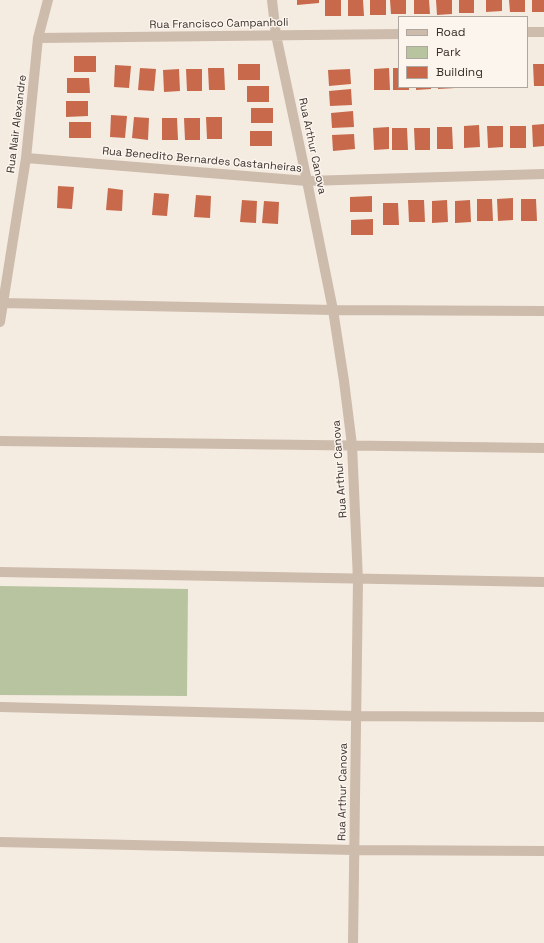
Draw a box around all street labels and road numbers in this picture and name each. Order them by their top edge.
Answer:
street label: Rua Francisco Campanholi [149,16,289,32]
street label: Rua Nair Alexandre [4,74,30,174]
street label: Rua Arthur Canova [295,97,329,195]
street label: Rua Benedito Bernardes Castanheiras [102,145,302,175]
street label: Rua Arthur Canova [330,420,350,518]
street label: Rua Arthur Canova [336,743,350,841]

